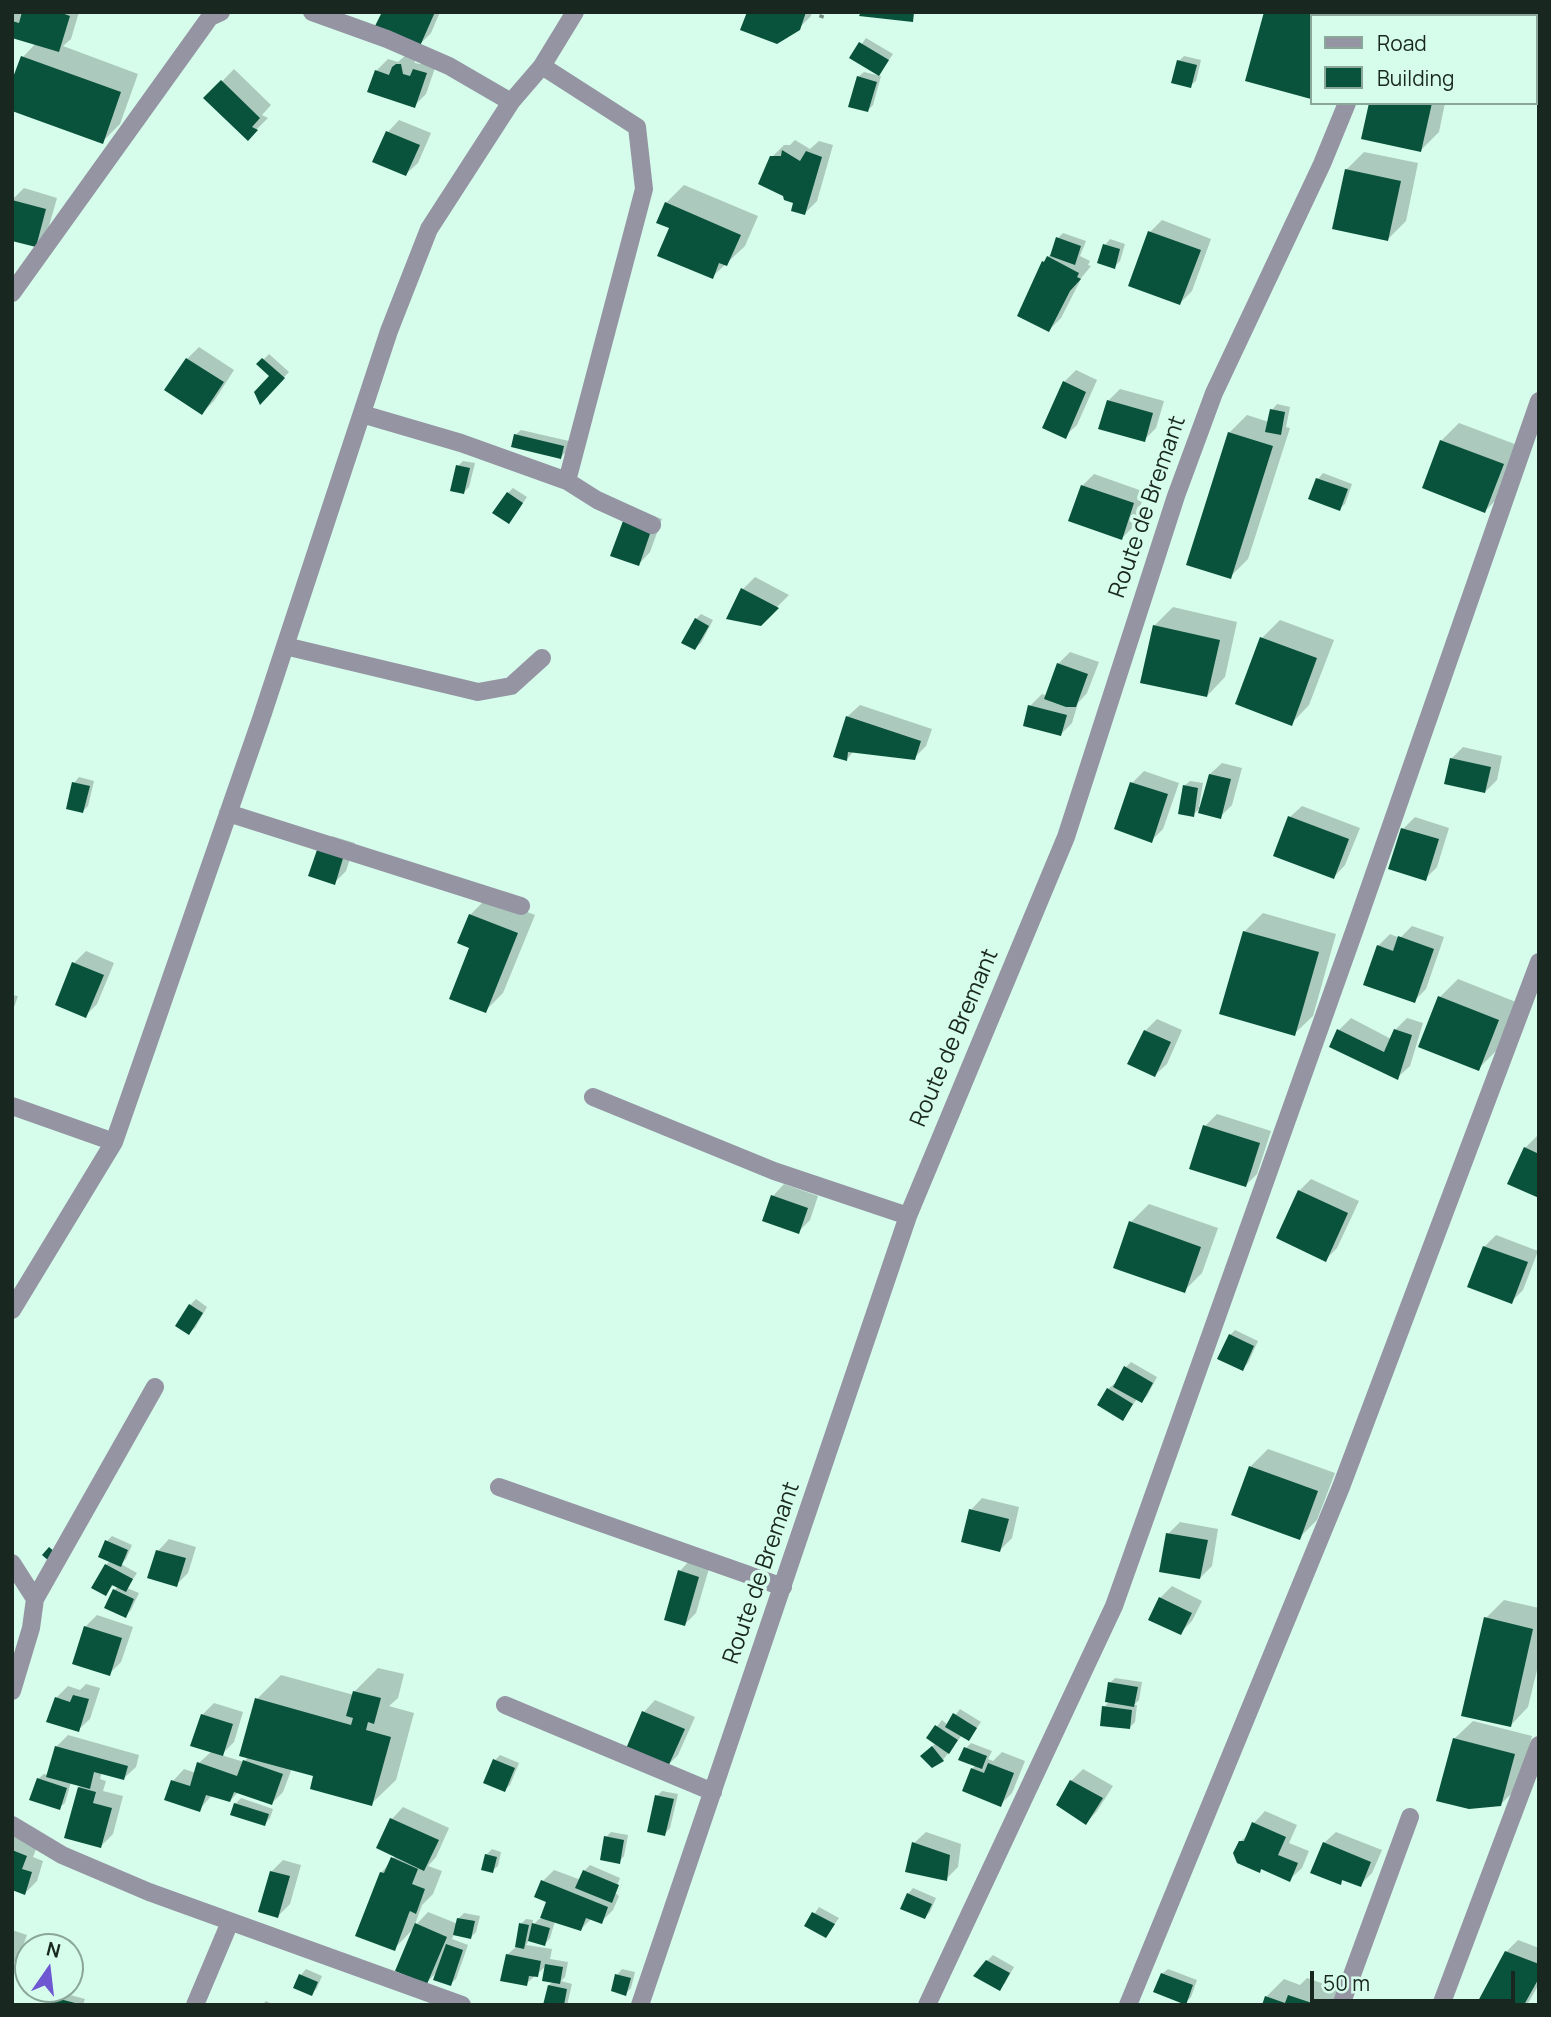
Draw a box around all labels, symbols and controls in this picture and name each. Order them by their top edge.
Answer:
legend [1310,14,1537,105]
text: Road [1377,29,1427,57]
text: Building [1377,64,1454,92]
street label: Route de Bremant [1104,412,1192,602]
street label: Route de Bremant [905,945,1005,1131]
street label: Route de Bremant [718,1478,806,1668]
north arrow [14,1933,84,2003]
text: N [44,1935,63,1964]
scale bar [1313,1958,1518,2002]
text: 50 m [1323,1969,1370,1997]

